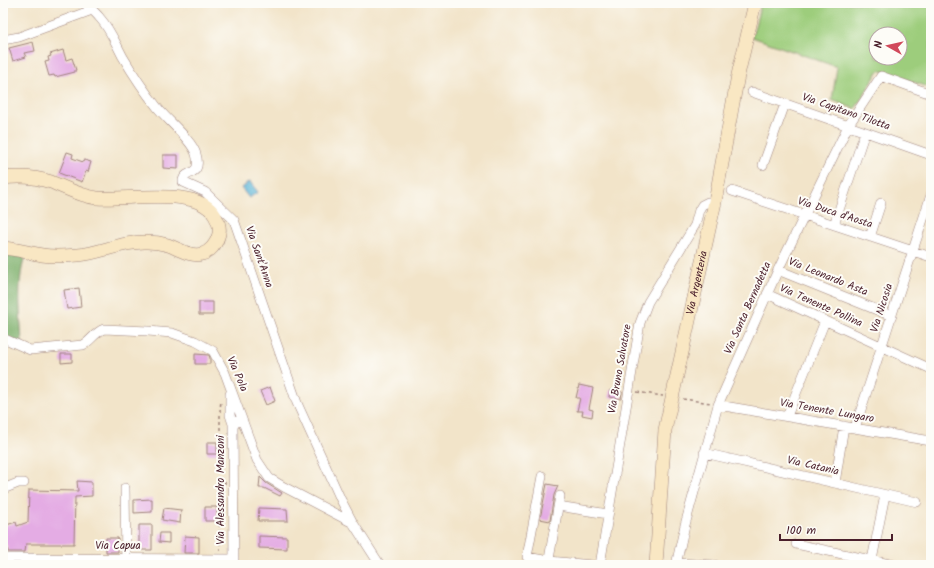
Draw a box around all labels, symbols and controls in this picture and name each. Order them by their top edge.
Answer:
north arrow [868,26,908,66]
text: N [870,40,888,49]
street label: Via Capitano Tilotta [799,88,893,136]
street label: Via Duca d'Aosta [795,192,875,234]
street label: Via Sant'Anna [240,224,278,290]
street label: Via Argenteria [682,249,713,317]
street label: Via Leonardo Asta [786,253,870,301]
street label: Via Santa Bernadetta [720,259,776,357]
street label: Via Tenente Pollina [777,280,865,332]
street label: Via Nicosia [866,281,898,335]
street label: Via Bruno Salvatore [603,323,637,415]
street label: Via Pola [222,354,252,394]
street label: Via Tenente Lungaro [778,394,876,428]
street label: Via Alessandro Manzoni [212,435,230,545]
street label: Via Catania [785,451,841,481]
scale bar [780,516,892,542]
text: 100 m [786,521,817,540]
street label: Via Capua [95,537,141,555]

